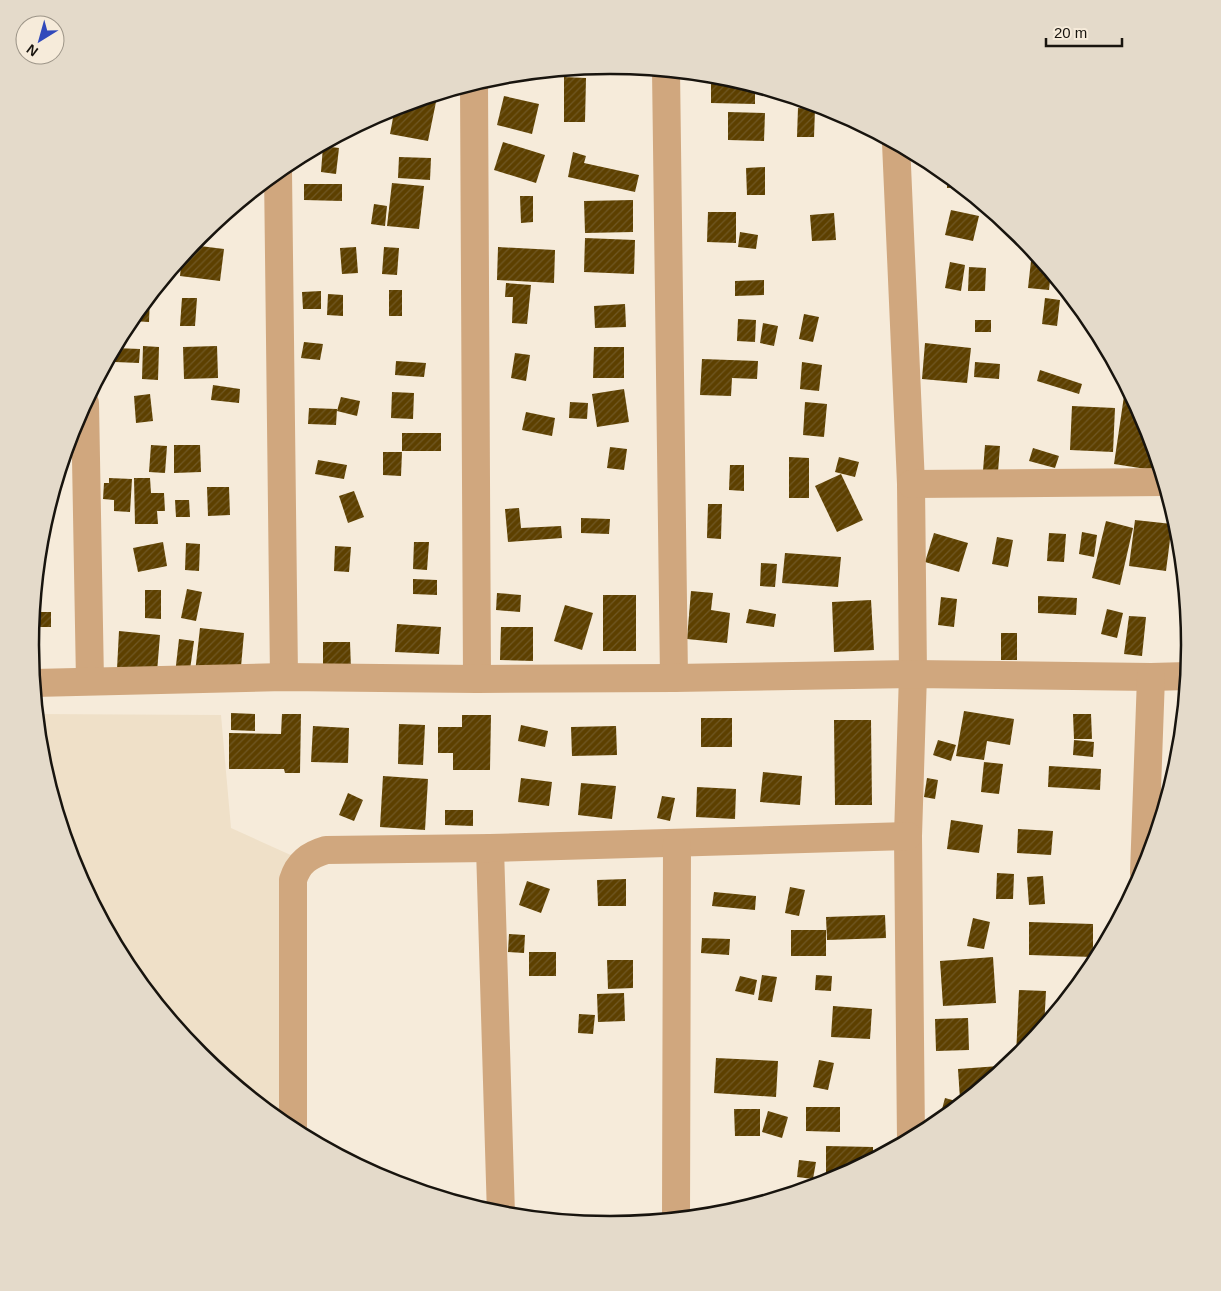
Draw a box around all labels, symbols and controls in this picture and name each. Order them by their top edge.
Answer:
north arrow [15,15,65,65]
scale bar [1046,15,1122,47]
text: 20 m [1054,24,1087,41]
text: N [23,41,41,60]

